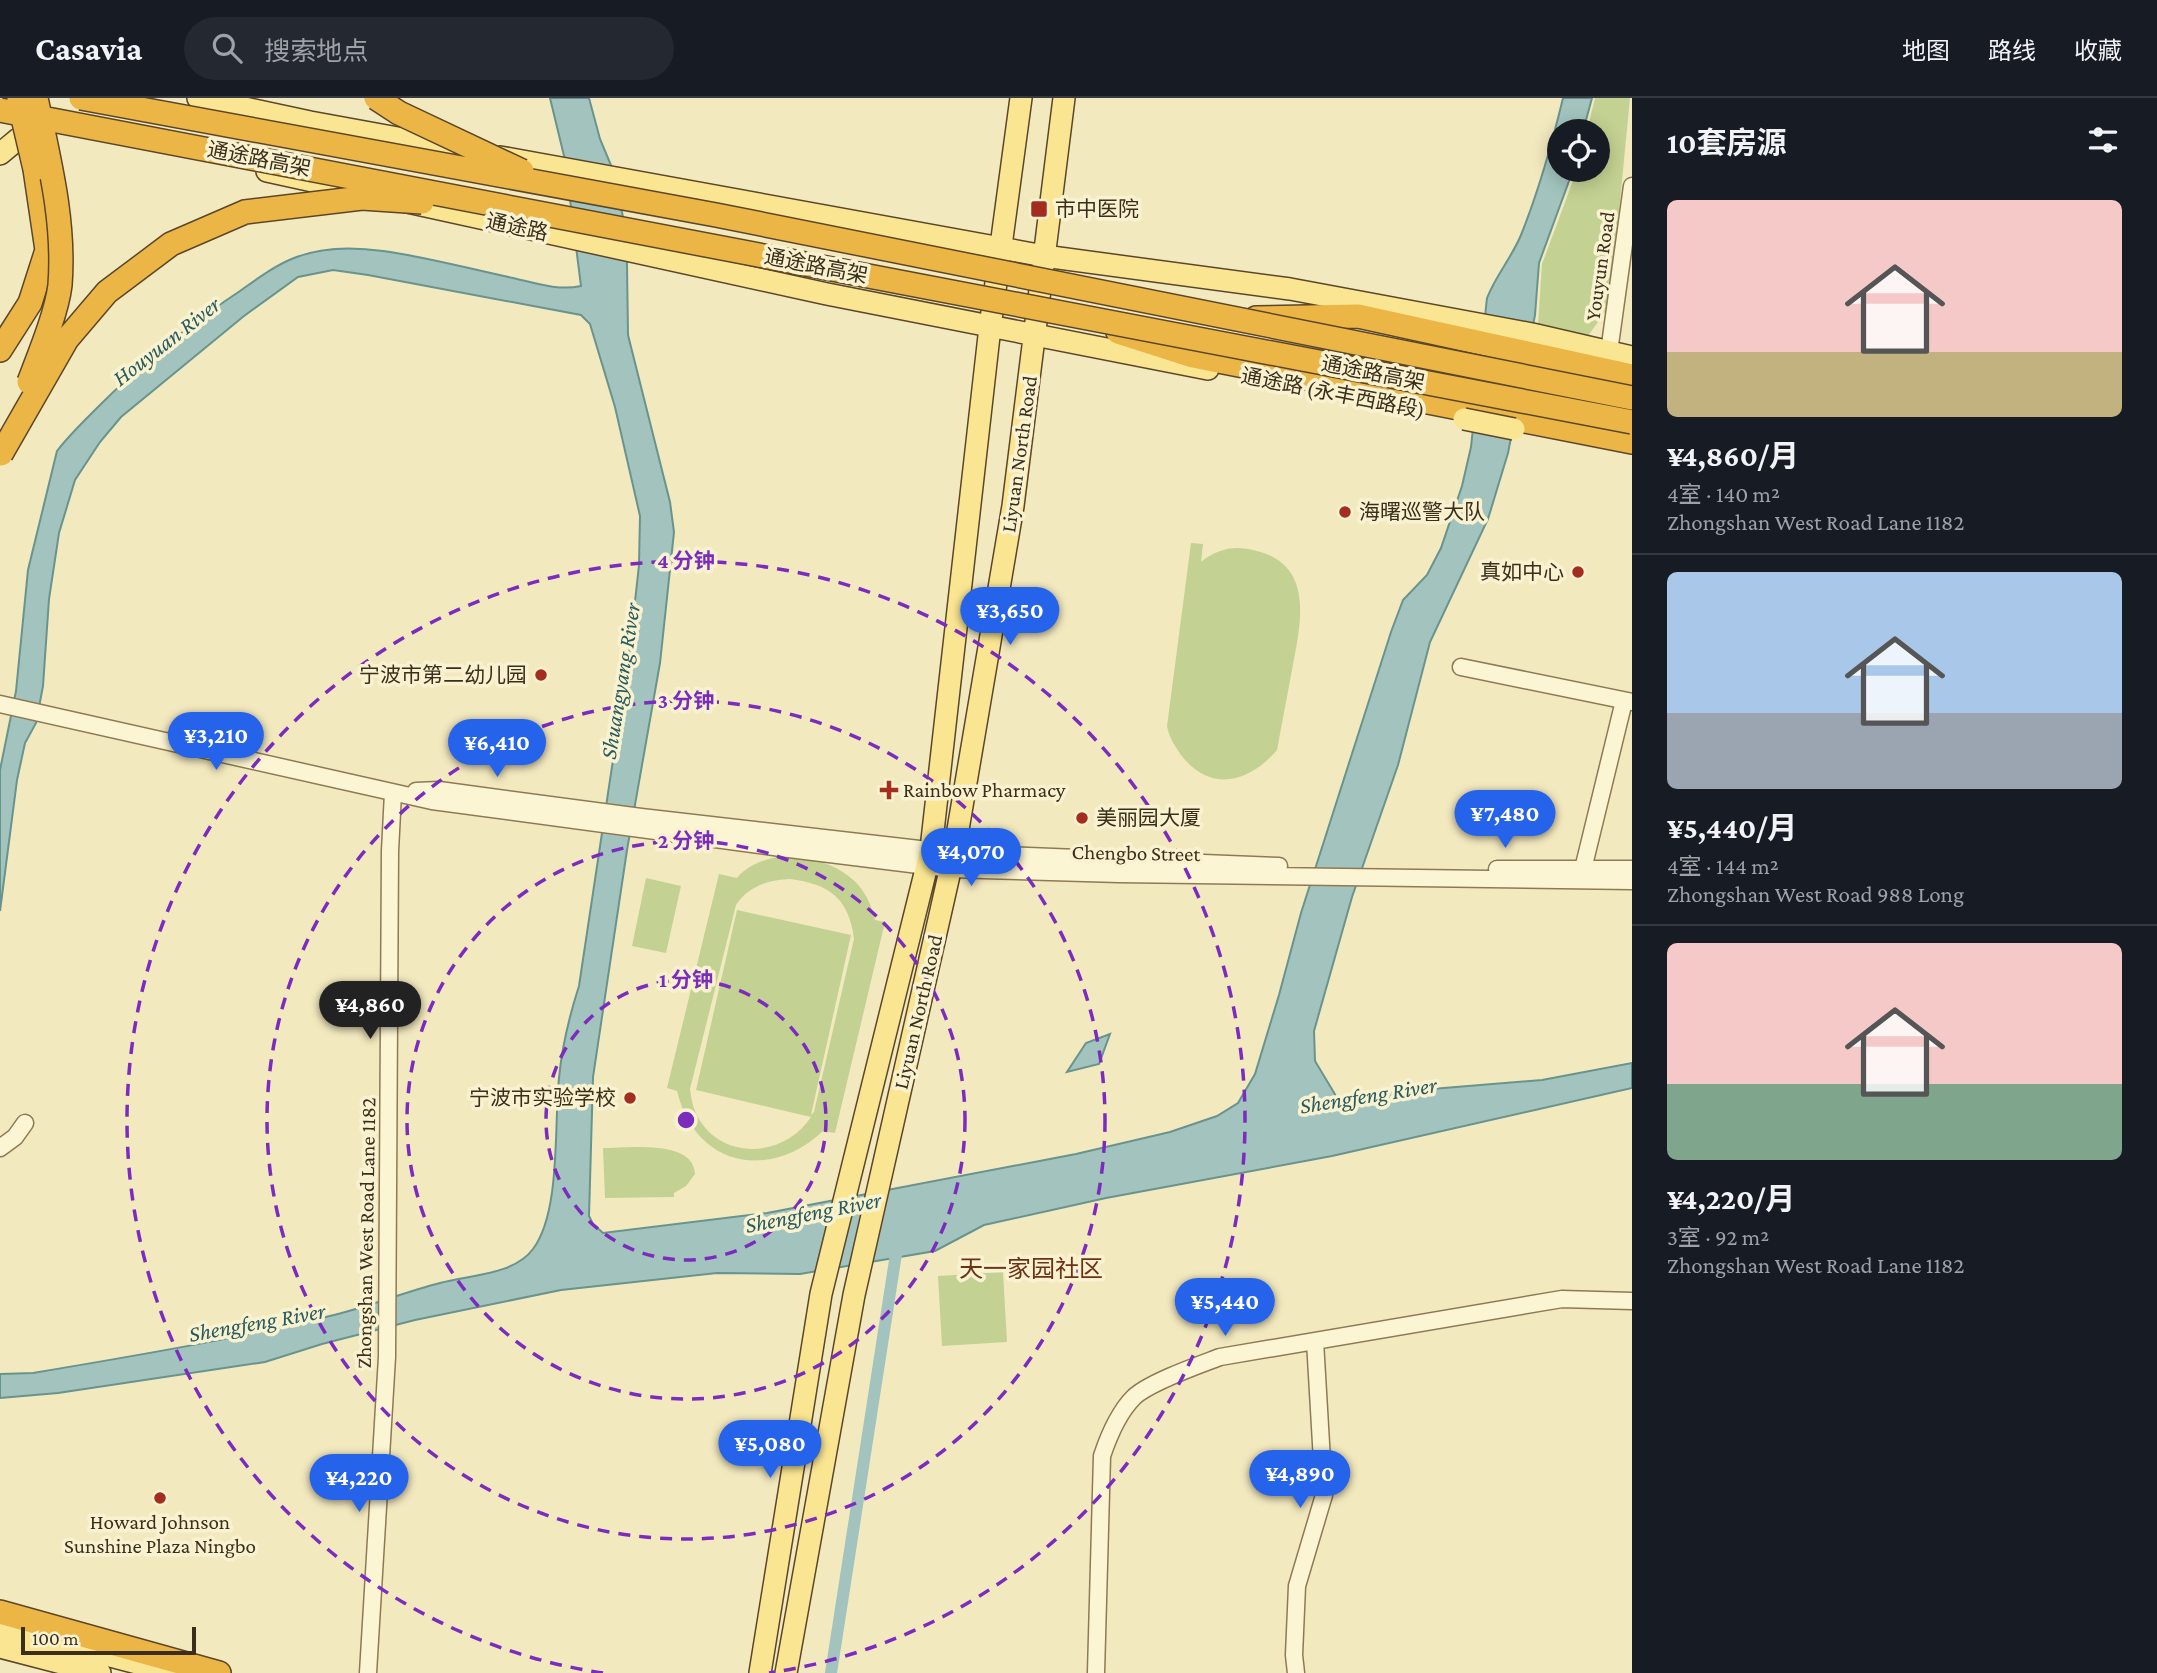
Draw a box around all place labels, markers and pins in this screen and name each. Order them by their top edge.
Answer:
place label: 市中医院 [1055,197,1139,221]
marker: 市中医院 [1029,199,1049,219]
place label: 海曙巡警大队 [1359,500,1485,524]
marker: 海曙巡警大队 [1337,504,1353,520]
place label: 真如中心 [1480,560,1564,584]
marker: 真如中心 [1570,564,1586,580]
pin: ¥3,650 [953,588,1067,647]
place label: 宁波市第二幼儿园 [359,663,527,687]
marker: 宁波市第二幼儿园 [533,667,549,683]
pin: ¥3,210 [159,712,273,772]
pin: ¥6,410 [440,720,554,779]
place label: Rainbow Pharmacy [903,778,1066,802]
marker: Rainbow Pharmacy [881,782,897,798]
pin: ¥7,480 [1448,790,1562,850]
place label: 美丽园大厦 [1096,806,1201,830]
marker: 美丽园大厦 [1074,810,1090,826]
pin: ¥4,070 [914,828,1028,888]
pin: ¥4,860 [313,982,427,1041]
place label: 宁波市实验学校 [469,1086,616,1110]
marker: 宁波市实验学校 [622,1090,638,1106]
centre of rings [674,1108,698,1132]
pin: ¥5,440 [1168,1278,1282,1338]
pin: ¥5,080 [713,1420,827,1480]
pin: ¥4,890 [1243,1450,1357,1510]
pin: ¥4,220 [302,1454,416,1514]
marker: Howard Johnson Sunshine Plaza Ningbo [152,1490,168,1506]
place label: Howard Johnson Sunshine Plaza Ningbo [64,1510,256,1558]

